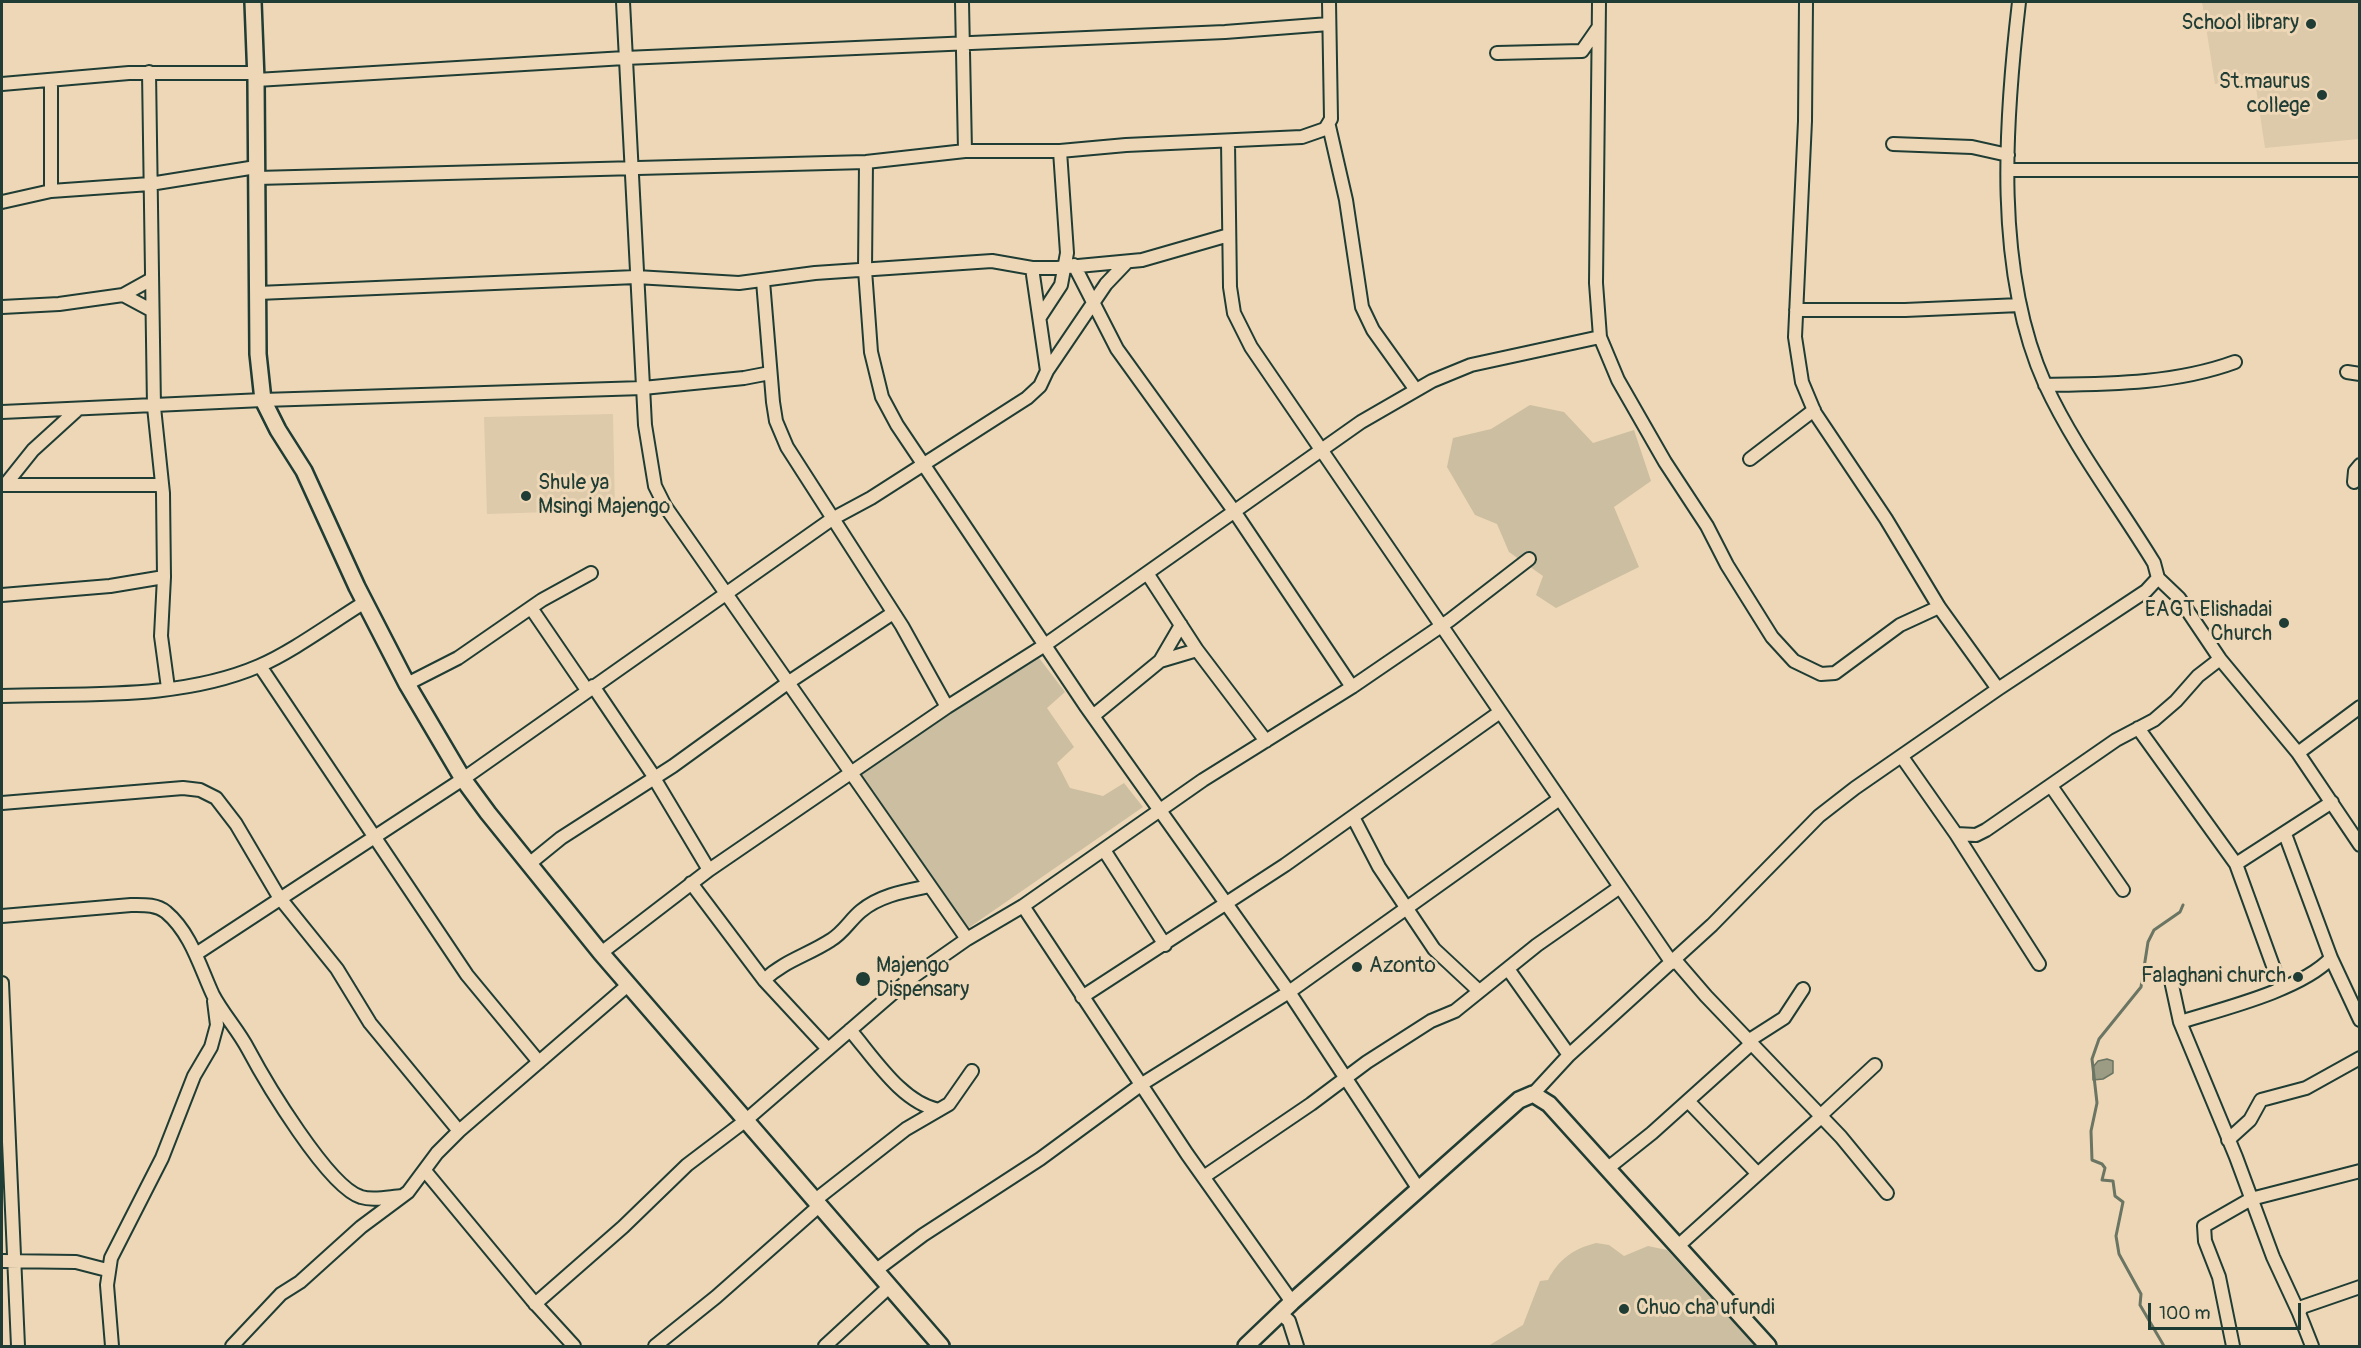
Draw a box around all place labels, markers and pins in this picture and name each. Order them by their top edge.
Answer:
place label: School library [2181,11,2299,37]
marker: School library [2304,17,2318,31]
place label: St.maurus college [2219,70,2310,120]
marker: St.maurus college [2315,88,2329,102]
place label: Shule ya Msingi Majengo [538,471,670,521]
marker: Shule ya Msingi Majengo [519,489,533,503]
place label: EAGT Elishadai Church [2145,598,2272,648]
marker: EAGT Elishadai Church [2277,616,2291,630]
place label: Majengo Dispensary [876,954,969,1004]
place label: Azonto [1369,954,1436,980]
marker: Azonto [1350,960,1364,974]
place label: Falaghani church [2141,964,2286,990]
marker: Majengo Dispensary [854,970,872,988]
marker: Falaghani church [2291,970,2305,984]
place label: Chuo cha ufundi [1636,1296,1775,1322]
marker: Chuo cha ufundi [1617,1302,1631,1316]

